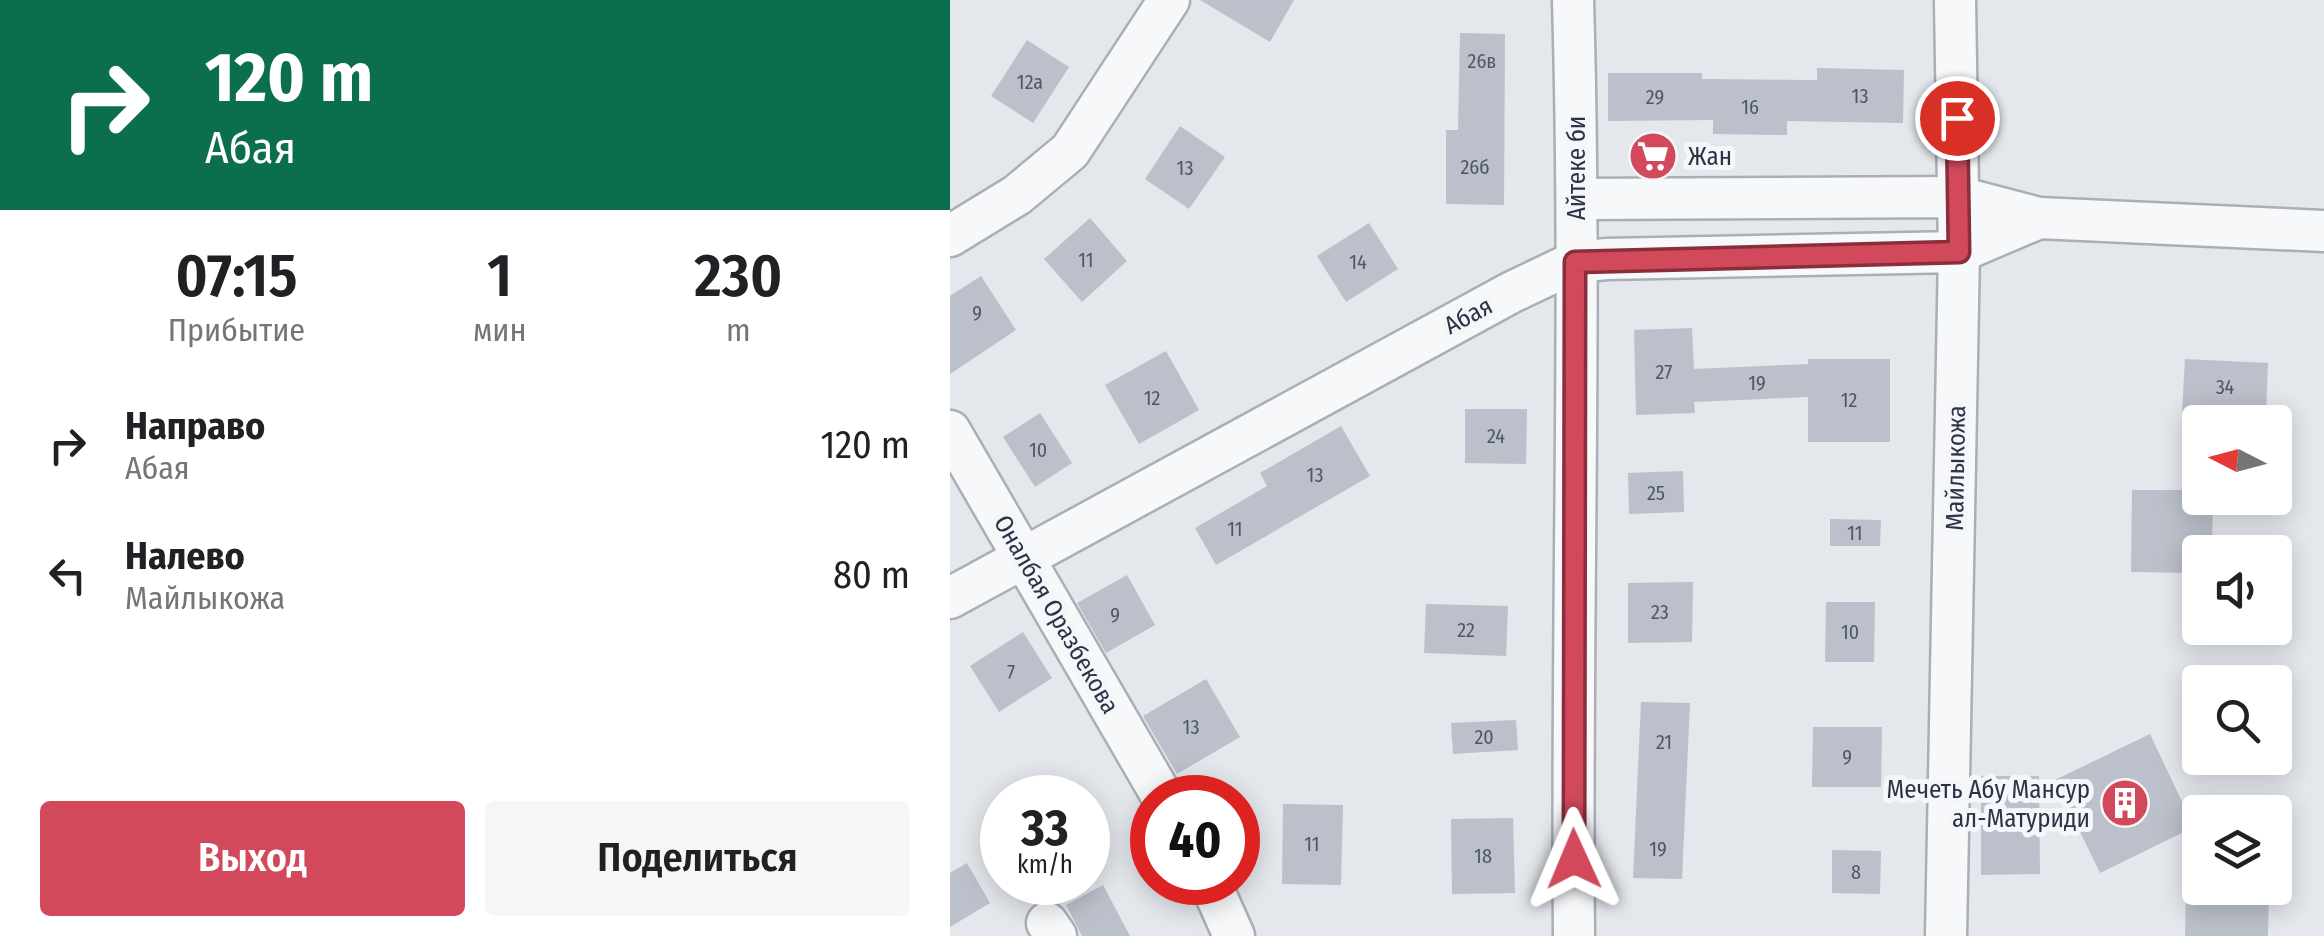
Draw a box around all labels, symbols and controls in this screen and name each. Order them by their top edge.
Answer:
text: 120 m [205,36,373,120]
icon: right [40,40,170,170]
house number: 26в [1468,49,1496,73]
house number: 12а [1017,70,1043,94]
pin [1915,76,2000,161]
house number: 13 [1852,84,1868,108]
house number: 29 [1646,85,1664,109]
icon: arrive [1930,91,1985,146]
house number: 16 [1741,95,1759,119]
street label: Айтеке би [1562,116,1592,220]
text: Абая [205,121,296,175]
supermarket icon: Жан [1627,130,1679,182]
place label: Жан [1688,142,1732,172]
house number: 26б [1460,155,1490,179]
house number: 13 [1177,156,1193,180]
text: 07:15 [175,240,297,312]
text: 1 [487,240,512,312]
text: 230 [694,240,782,312]
house number: 11 [1078,248,1094,272]
house number: 14 [1349,250,1367,274]
street label: Абая [1439,291,1498,341]
house number: 9 [972,301,982,325]
text: Прибытие [168,311,305,349]
text: мин [473,311,527,349]
text: m [726,311,751,349]
house number: 27 [1656,360,1672,384]
house number: 19 [1748,371,1766,395]
house number: 34 [2216,375,2235,399]
house number: 12 [1144,386,1160,410]
house number: 12 [1841,388,1857,412]
text: Направо [125,403,265,449]
street label: Майлыкожа [1940,405,1972,531]
north arrow [2182,405,2292,515]
map controls [2182,405,2292,905]
icon: right [40,418,95,473]
text: 120 m [820,422,910,468]
house number: 24 [1487,424,1505,448]
house number: 10 [1029,438,1047,462]
text: Абая [125,449,190,487]
house number: 13 [1307,463,1323,487]
house number: 25 [1647,481,1665,505]
street label: Оналбая Оразбекова [987,510,1125,719]
house number: 11 [1227,517,1243,541]
house number: 11 [1847,521,1863,545]
text: Налево [125,533,245,579]
button: sound [2182,535,2292,645]
icon: left [40,548,95,603]
text: 80 m [833,552,910,598]
text: Майлыкожа [125,579,285,617]
house number: 23 [1651,600,1669,624]
house number: 9 [1110,603,1120,627]
house number: 22 [1457,618,1475,642]
house number: 10 [1841,620,1859,644]
house number: 7 [1007,660,1015,684]
button: search [2182,665,2292,775]
house number: 13 [1183,715,1199,739]
house number: 20 [1474,725,1494,749]
house number: 21 [1656,730,1672,754]
house number: 9 [1842,745,1852,769]
speed limit sign: 40 [1130,775,1260,905]
place label: Мечеть Абу Мансур ал-Матуриди [1887,775,2090,834]
building icon: Мечеть Абу Мансур ал-Матуриди [2099,777,2151,829]
button: layers [2182,795,2292,905]
text: 33 [1021,798,1069,858]
button: Выход [40,801,465,916]
button: Поделиться [485,801,910,916]
position arrow [1522,807,1626,911]
house number: 11 [1304,832,1320,856]
house number: 19 [1649,837,1667,861]
house number: 18 [1474,844,1492,868]
text: km/h [1017,850,1073,880]
house number: 8 [1851,860,1861,884]

